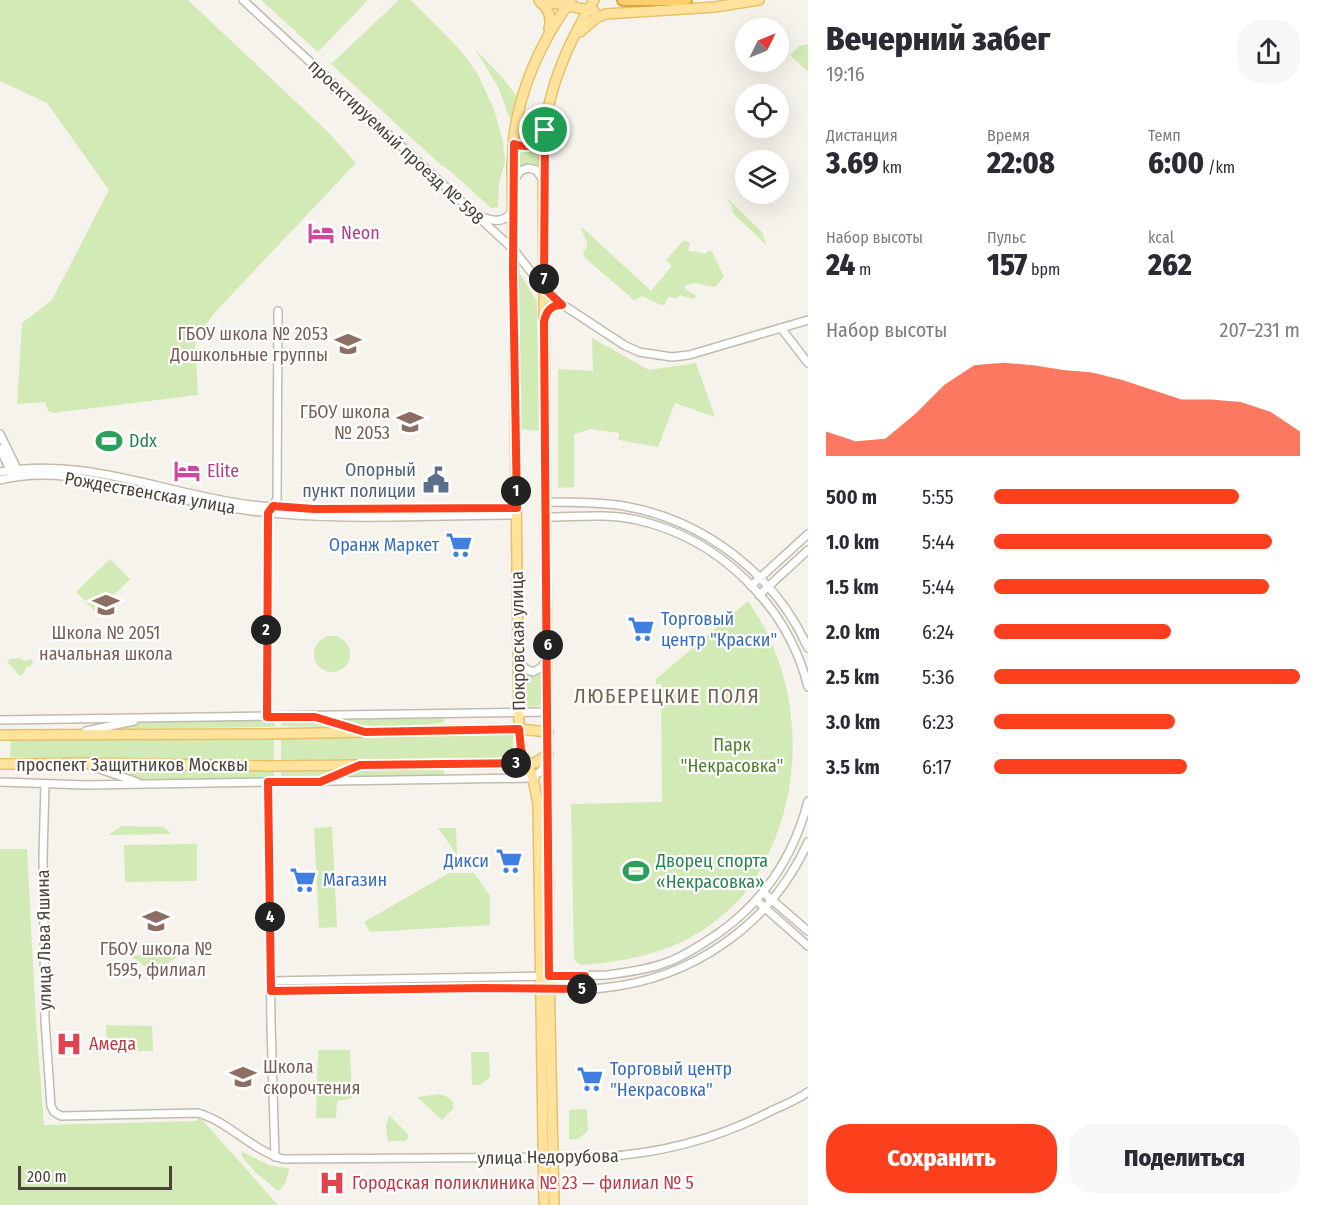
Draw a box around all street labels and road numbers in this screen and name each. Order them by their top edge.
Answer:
street label: проектируемый проезд № 598 [304,55,488,229]
street label: Рождественская улица [63,467,237,519]
street label: Покровская улица [506,571,530,711]
street label: проспект Защитников Москвы [16,754,248,776]
street label: улица Льва Яшина [32,869,56,1011]
street label: улица Недорубова [477,1145,619,1169]

